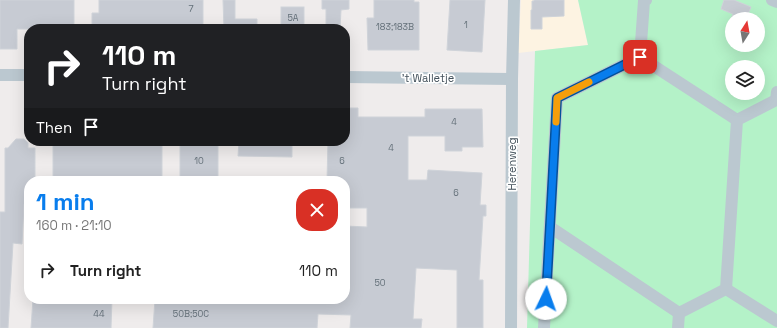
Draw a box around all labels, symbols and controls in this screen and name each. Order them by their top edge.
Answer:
house number: 7 [188,3,194,15]
house number: 5A [287,12,299,24]
north arrow [725,12,765,52]
map controls [725,12,765,100]
house number: 1 [464,19,468,31]
house number: 183;183B [376,21,414,33]
text: 110 m [102,37,176,73]
icon: right [36,40,88,92]
pin [623,40,657,74]
icon: arrive [629,46,651,68]
button: layers [725,60,765,100]
street label: 't Walletje [402,71,454,85]
text: Turn right [102,72,186,95]
icon: arrive [80,116,102,138]
house number: 4 [451,116,457,128]
text: Then [36,118,72,137]
street label: Herenweg [505,137,519,191]
house number: 4 [388,142,394,154]
house number: 10 [194,155,204,167]
house number: 6 [339,155,345,167]
text: 1 min [36,186,95,217]
house number: 6 [453,187,459,199]
button: close [296,189,338,231]
text: 160 m · 21:10 [36,217,112,234]
icon: right [36,259,58,281]
text: Turn right [70,261,141,280]
text: 110 m [299,261,338,280]
house number: 50 [374,277,386,289]
position arrow [525,278,567,320]
house number: 44 [93,308,105,320]
house number: 50B;50C [173,308,209,320]

